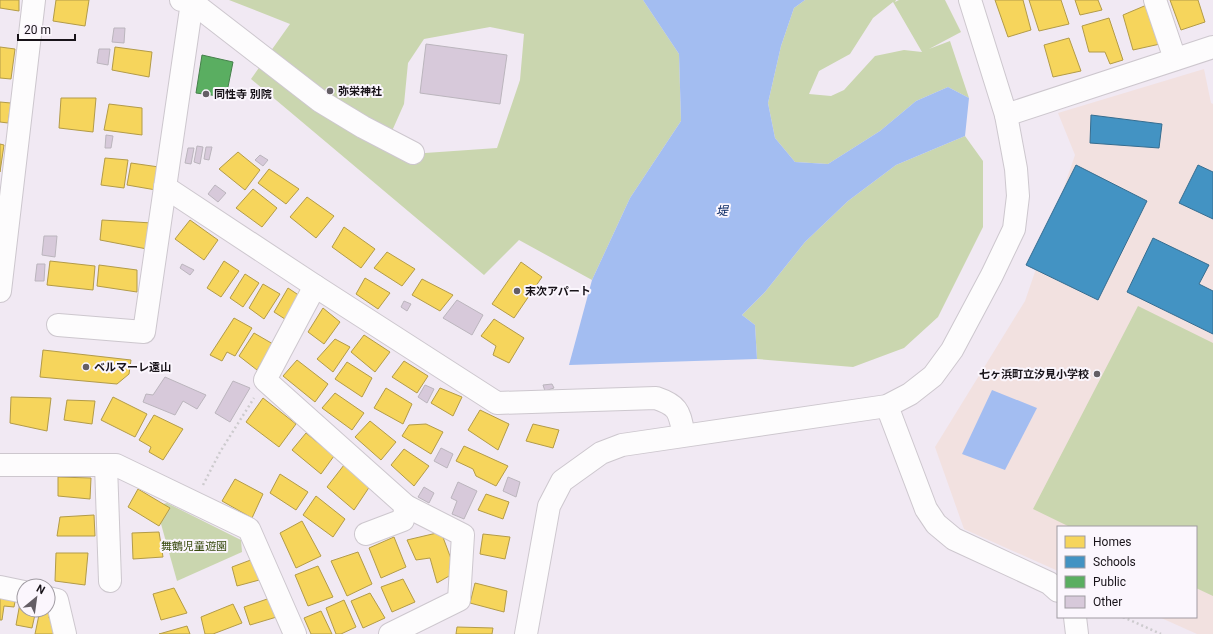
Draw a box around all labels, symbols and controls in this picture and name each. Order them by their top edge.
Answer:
scale bar [18,16,75,42]
text: 20 m [24,23,51,37]
place label: 弥栄神社 [338,85,382,98]
marker: 弥栄神社 [325,86,335,96]
place label: 同性寺 別院 [214,88,272,101]
marker: 同性寺 別院 [201,89,211,99]
water label: 堤 [716,204,730,218]
place label: 末次アパート [525,285,591,298]
marker: 末次アパート [512,286,522,296]
place label: ベルマーレ遠山 [94,361,171,374]
marker: ベルマーレ遠山 [81,362,91,372]
place label: 七ヶ浜町立汐見小学校 [979,368,1089,381]
marker: 七ヶ浜町立汐見小学校 [1092,369,1102,379]
legend [1057,526,1197,618]
text: Homes [1093,535,1131,549]
park label: 舞鶴児童遊園 [161,540,227,553]
text: Schools [1093,555,1136,569]
text: Public [1093,575,1126,589]
north arrow [16,578,56,618]
text: N [34,582,47,597]
text: Other [1093,595,1122,609]

